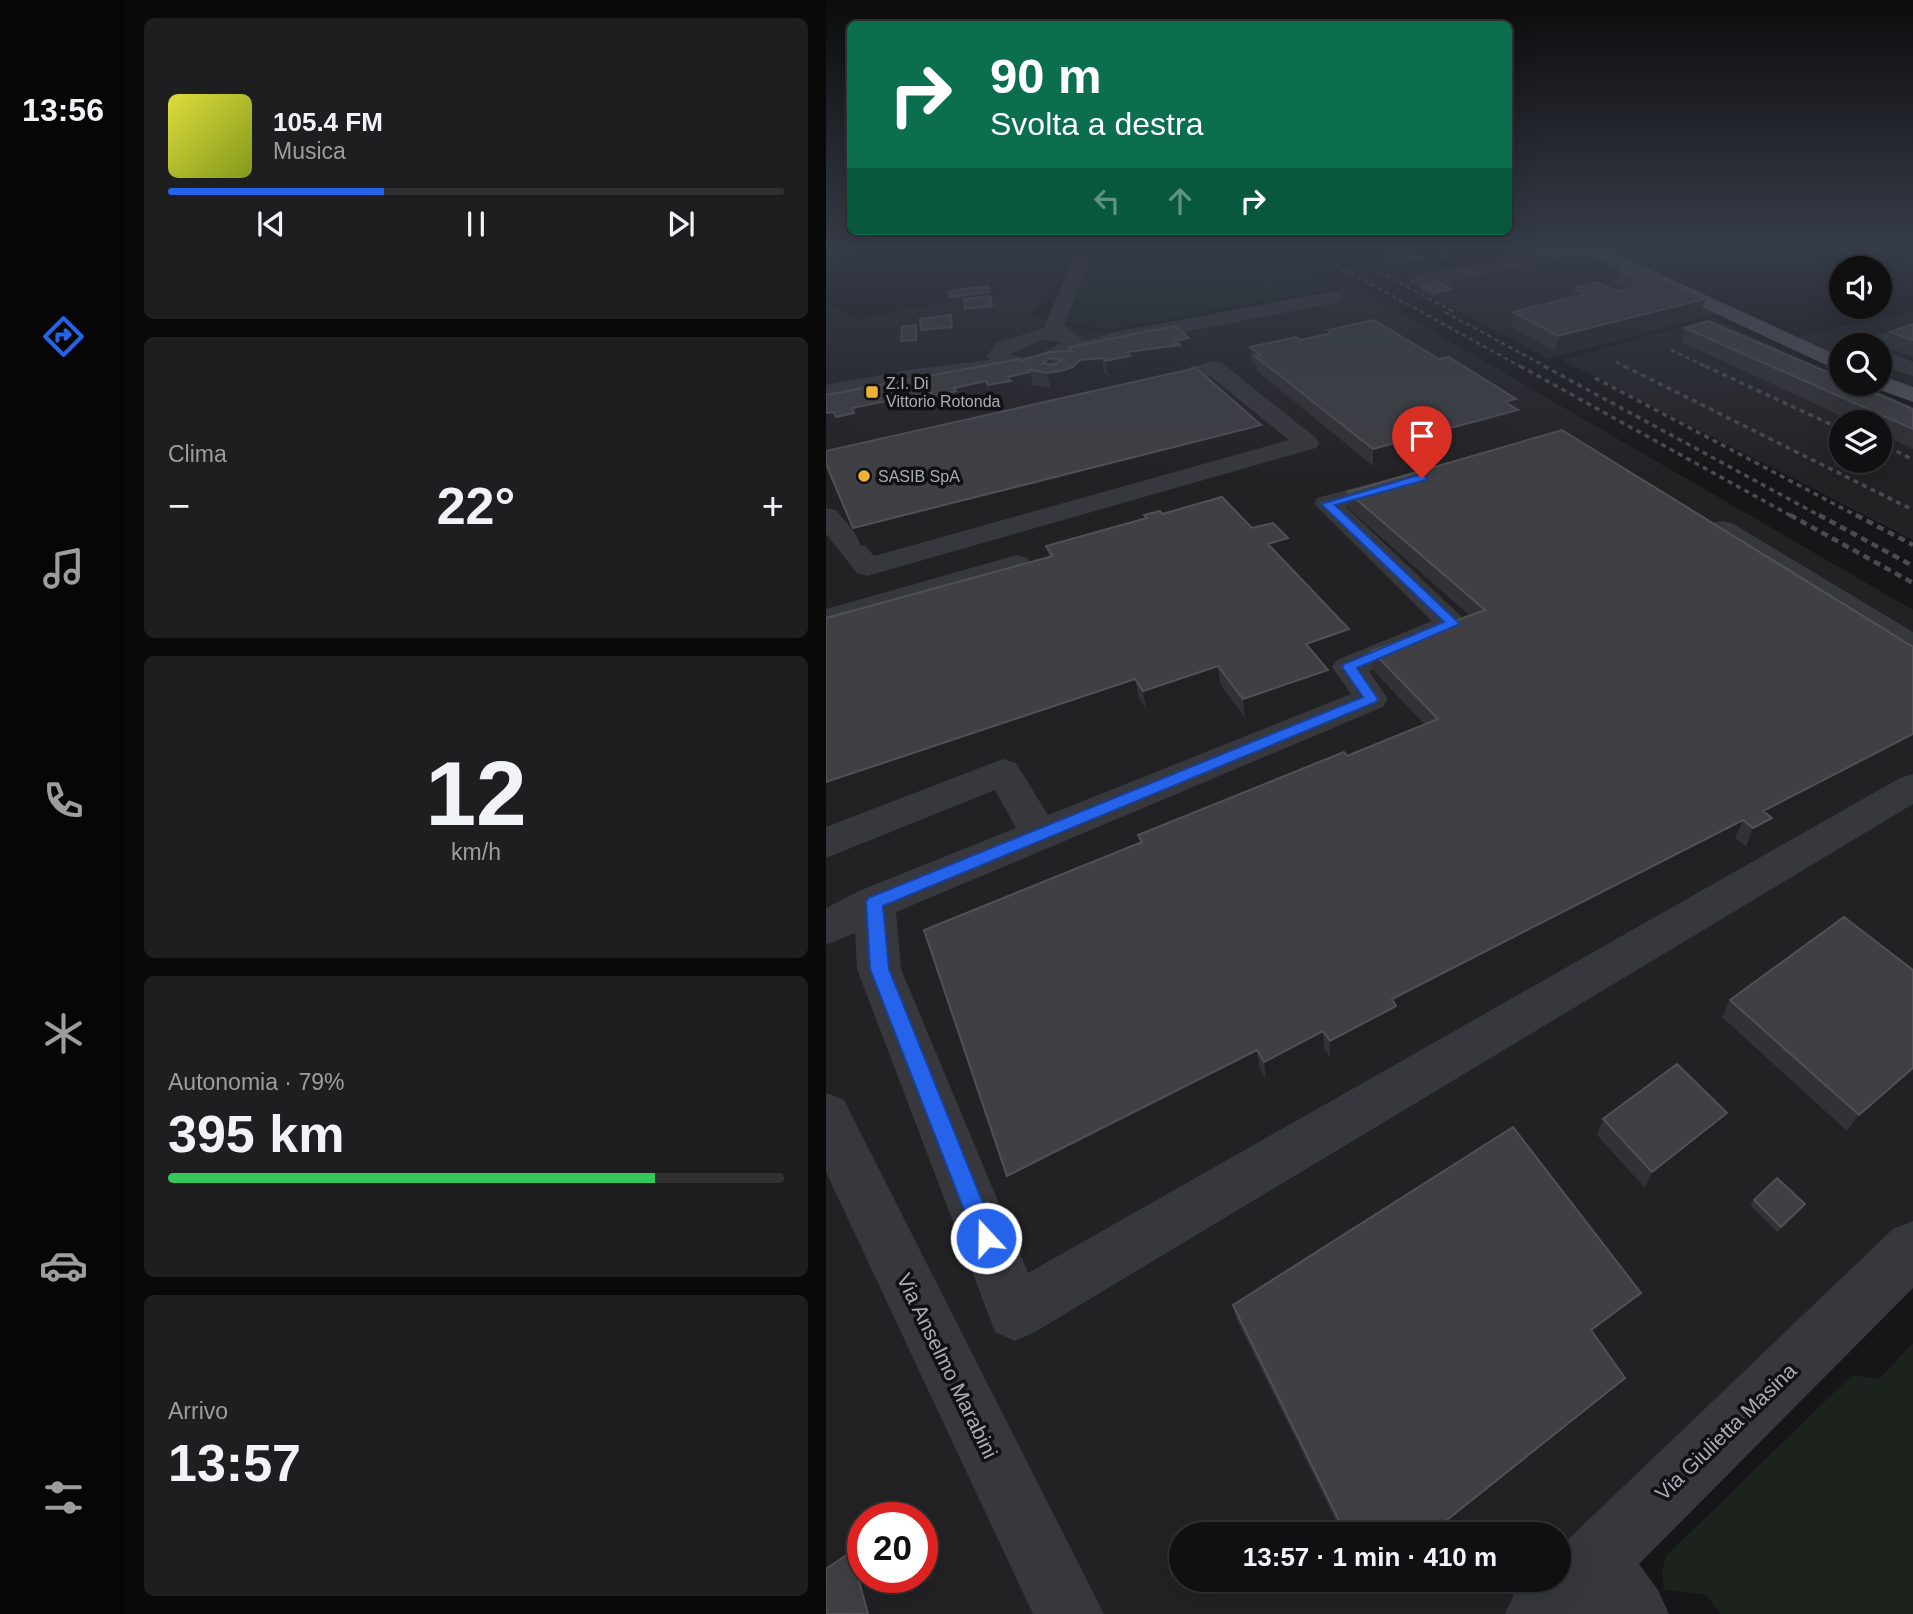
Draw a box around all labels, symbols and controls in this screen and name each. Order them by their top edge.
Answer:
icon: right [875,49,966,140]
text: 90 m [990,49,1102,103]
text: 13:56 [22,92,104,128]
text: Svolta a destra [990,106,1203,142]
text: 105.4 FM [273,107,383,137]
text: Musica [273,138,346,164]
icon: left [1088,182,1126,220]
icon: ahead [1161,182,1199,220]
icon: right [1234,182,1272,220]
icon: previous [252,205,290,243]
icon: pause [457,205,495,243]
icon: next [662,205,700,243]
map controls [1829,256,1892,473]
button: sound [1829,256,1892,319]
icon: directions [39,312,88,361]
button: search [1829,333,1892,396]
place label: Z.I. Di Vittorio Rotonda [886,375,1001,410]
marker: Z.I. Di Vittorio Rotonda [864,384,880,400]
pin [1392,406,1452,478]
button: layers [1829,410,1892,473]
icon: arrive [1403,417,1441,455]
text: Clima [168,441,227,467]
marker: SASIB SpA [856,468,872,484]
place label: SASIB SpA [878,468,960,485]
text: 22° [437,477,515,535]
text: − [168,485,190,527]
text: + [762,485,784,527]
icon: music [39,544,88,593]
text: 12 [425,743,527,844]
icon: phone [39,776,88,825]
text: km/h [451,839,501,865]
icon: climate [39,1009,88,1058]
text: Autonomia · 79% [168,1069,344,1095]
text: 395 km [168,1105,344,1163]
position arrow [949,1201,1023,1275]
icon: car [39,1241,88,1290]
street label: Via Anselmo Marabini [893,1270,1002,1462]
street label: Via Giulietta Masina [1651,1358,1801,1505]
text: Arrivo [168,1398,228,1424]
text: 13:57 [168,1434,301,1492]
icon: filters [39,1473,88,1522]
speed limit sign: 20 [847,1502,938,1593]
text: 13:57 · 1 min · 410 m [1243,1542,1497,1572]

